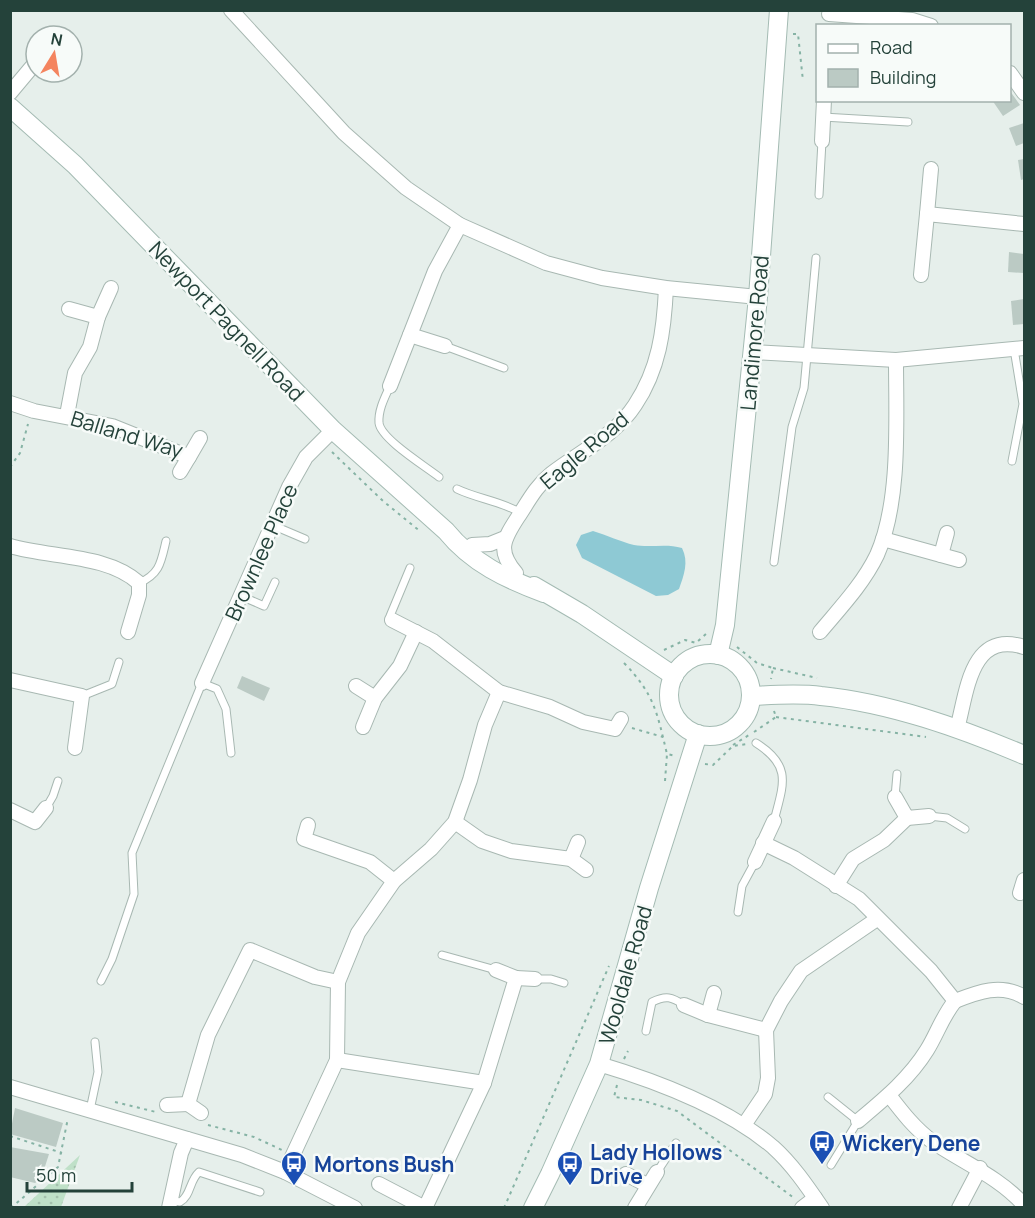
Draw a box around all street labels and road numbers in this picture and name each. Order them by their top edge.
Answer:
street label: Newport Pagnell Road [143,235,311,407]
street label: Landimore Road [733,254,775,412]
street label: Balland Way [68,404,186,464]
street label: Eagle Road [534,405,634,495]
street label: Brownlee Place [218,479,304,625]
street label: Wooldale Road [592,902,658,1048]

